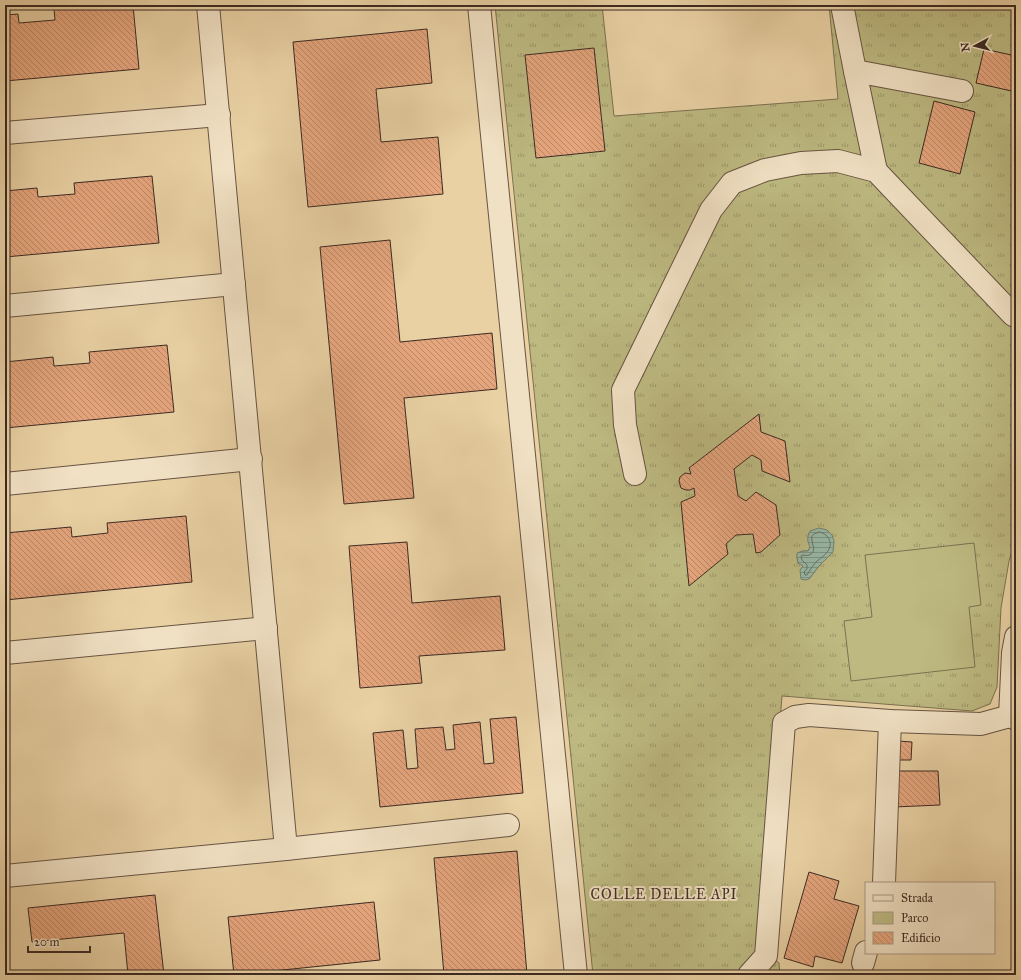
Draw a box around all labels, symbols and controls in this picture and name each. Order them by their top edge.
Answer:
north arrow [955,26,995,66]
text: N [958,41,973,53]
legend [865,882,995,954]
district label: COLLE DELLE API [591,886,737,903]
text: Strada [901,891,934,905]
text: Parco [901,911,928,925]
scale bar [28,928,90,954]
text: Edificio [901,931,940,945]
text: 20 m [34,935,60,949]

